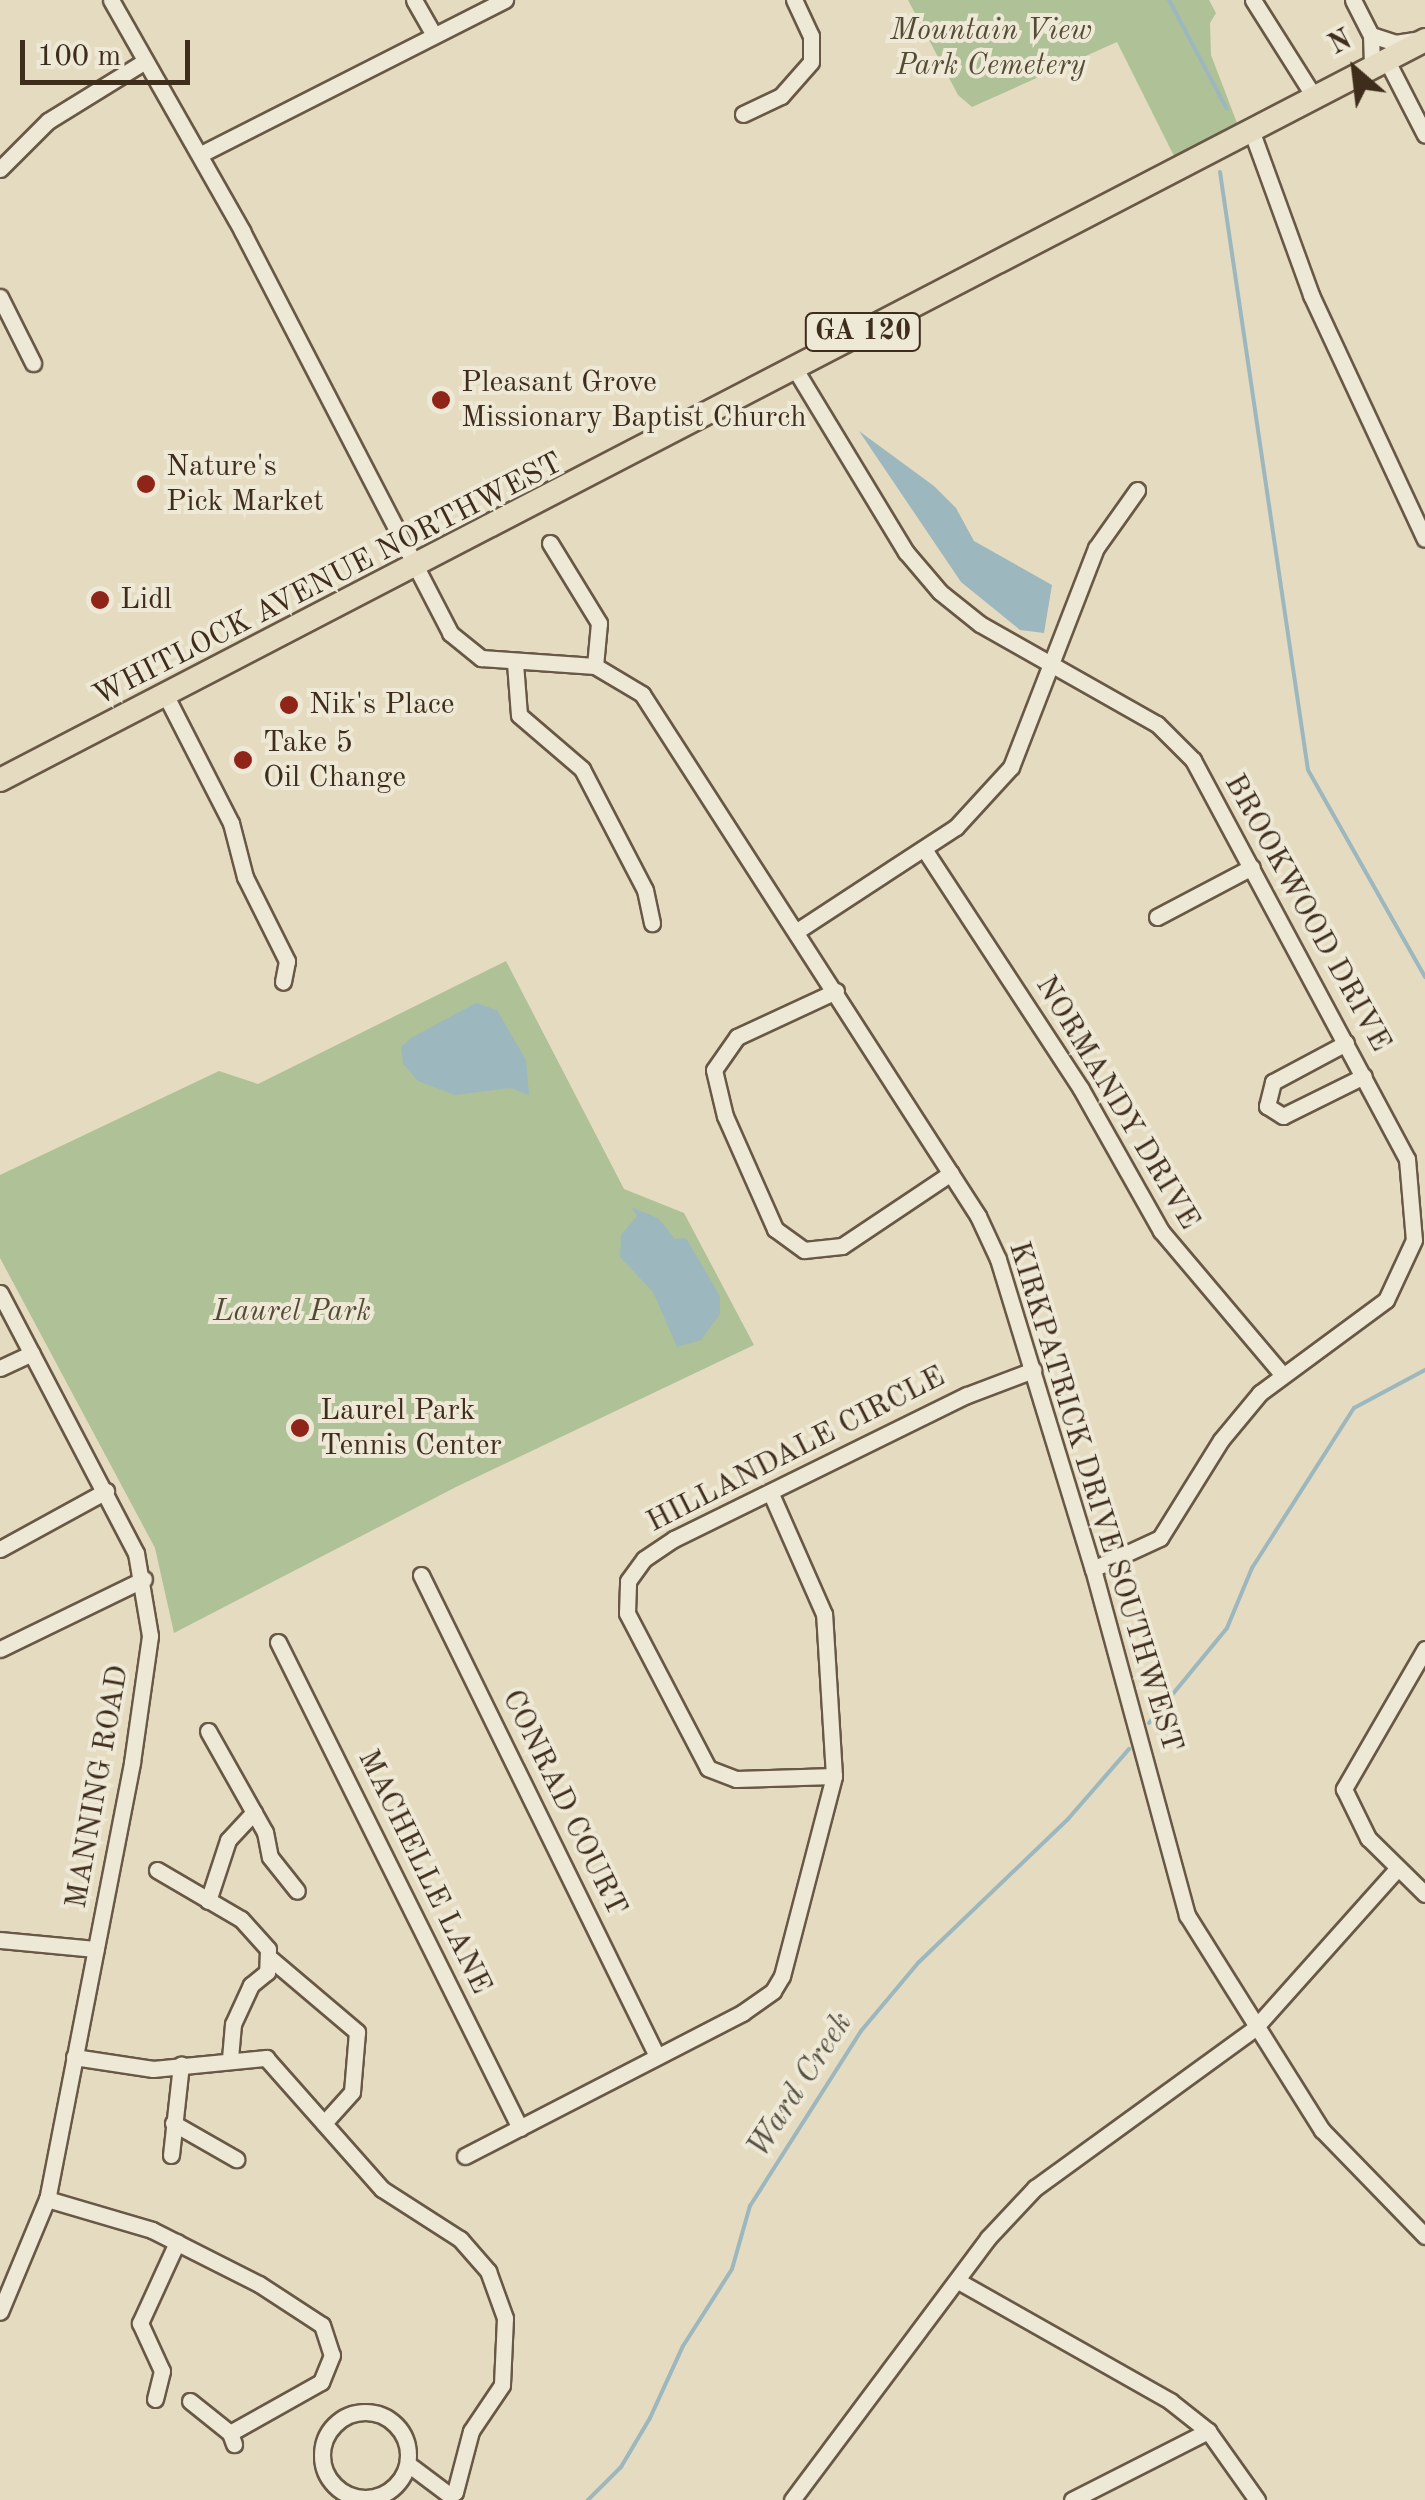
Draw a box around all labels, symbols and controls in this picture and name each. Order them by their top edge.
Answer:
park label: Mountain View Park Cemetery [890,13,1092,84]
scale bar [25,20,195,82]
north arrow [1305,20,1405,120]
text: N [1325,26,1357,61]
text: 100 m [37,42,121,72]
road number: GA 120 [803,309,923,355]
place label: Pleasant Grove Missionary Baptist Church [461,365,807,436]
marker: Pleasant Grove Missionary Baptist Church [430,389,452,411]
street label: WHITLOCK AVENUE NORTHWEST [87,445,569,715]
place label: Nature's Pick Market [166,449,324,520]
marker: Nature's Pick Market [135,473,157,495]
place label: Lidl [120,582,172,618]
marker: Lidl [89,589,111,611]
place label: Nik's Place [309,687,455,723]
marker: Nik's Place [278,694,300,716]
place label: Take 5 Oil Change [263,725,406,796]
marker: Take 5 Oil Change [232,749,254,771]
street label: BROOKWOOD DRIVE [1216,768,1398,1058]
street label: NORMANDY DRIVE [1027,970,1207,1236]
street label: KIRKPATRICK DRIVE SOUTHWEST [1000,1237,1190,1757]
park label: Laurel Park [213,1294,371,1330]
street label: HILLANDALE CIRCLE [641,1359,951,1541]
place label: Laurel Park Tennis Center [320,1393,502,1464]
marker: Laurel Park Tennis Center [289,1417,311,1439]
street label: MANNING ROAD [59,1663,137,1911]
street label: CONRAD COURT [494,1684,634,1922]
street label: MACHELLE LANE [349,1744,499,2000]
water label: Ward Creek [740,2006,862,2166]

